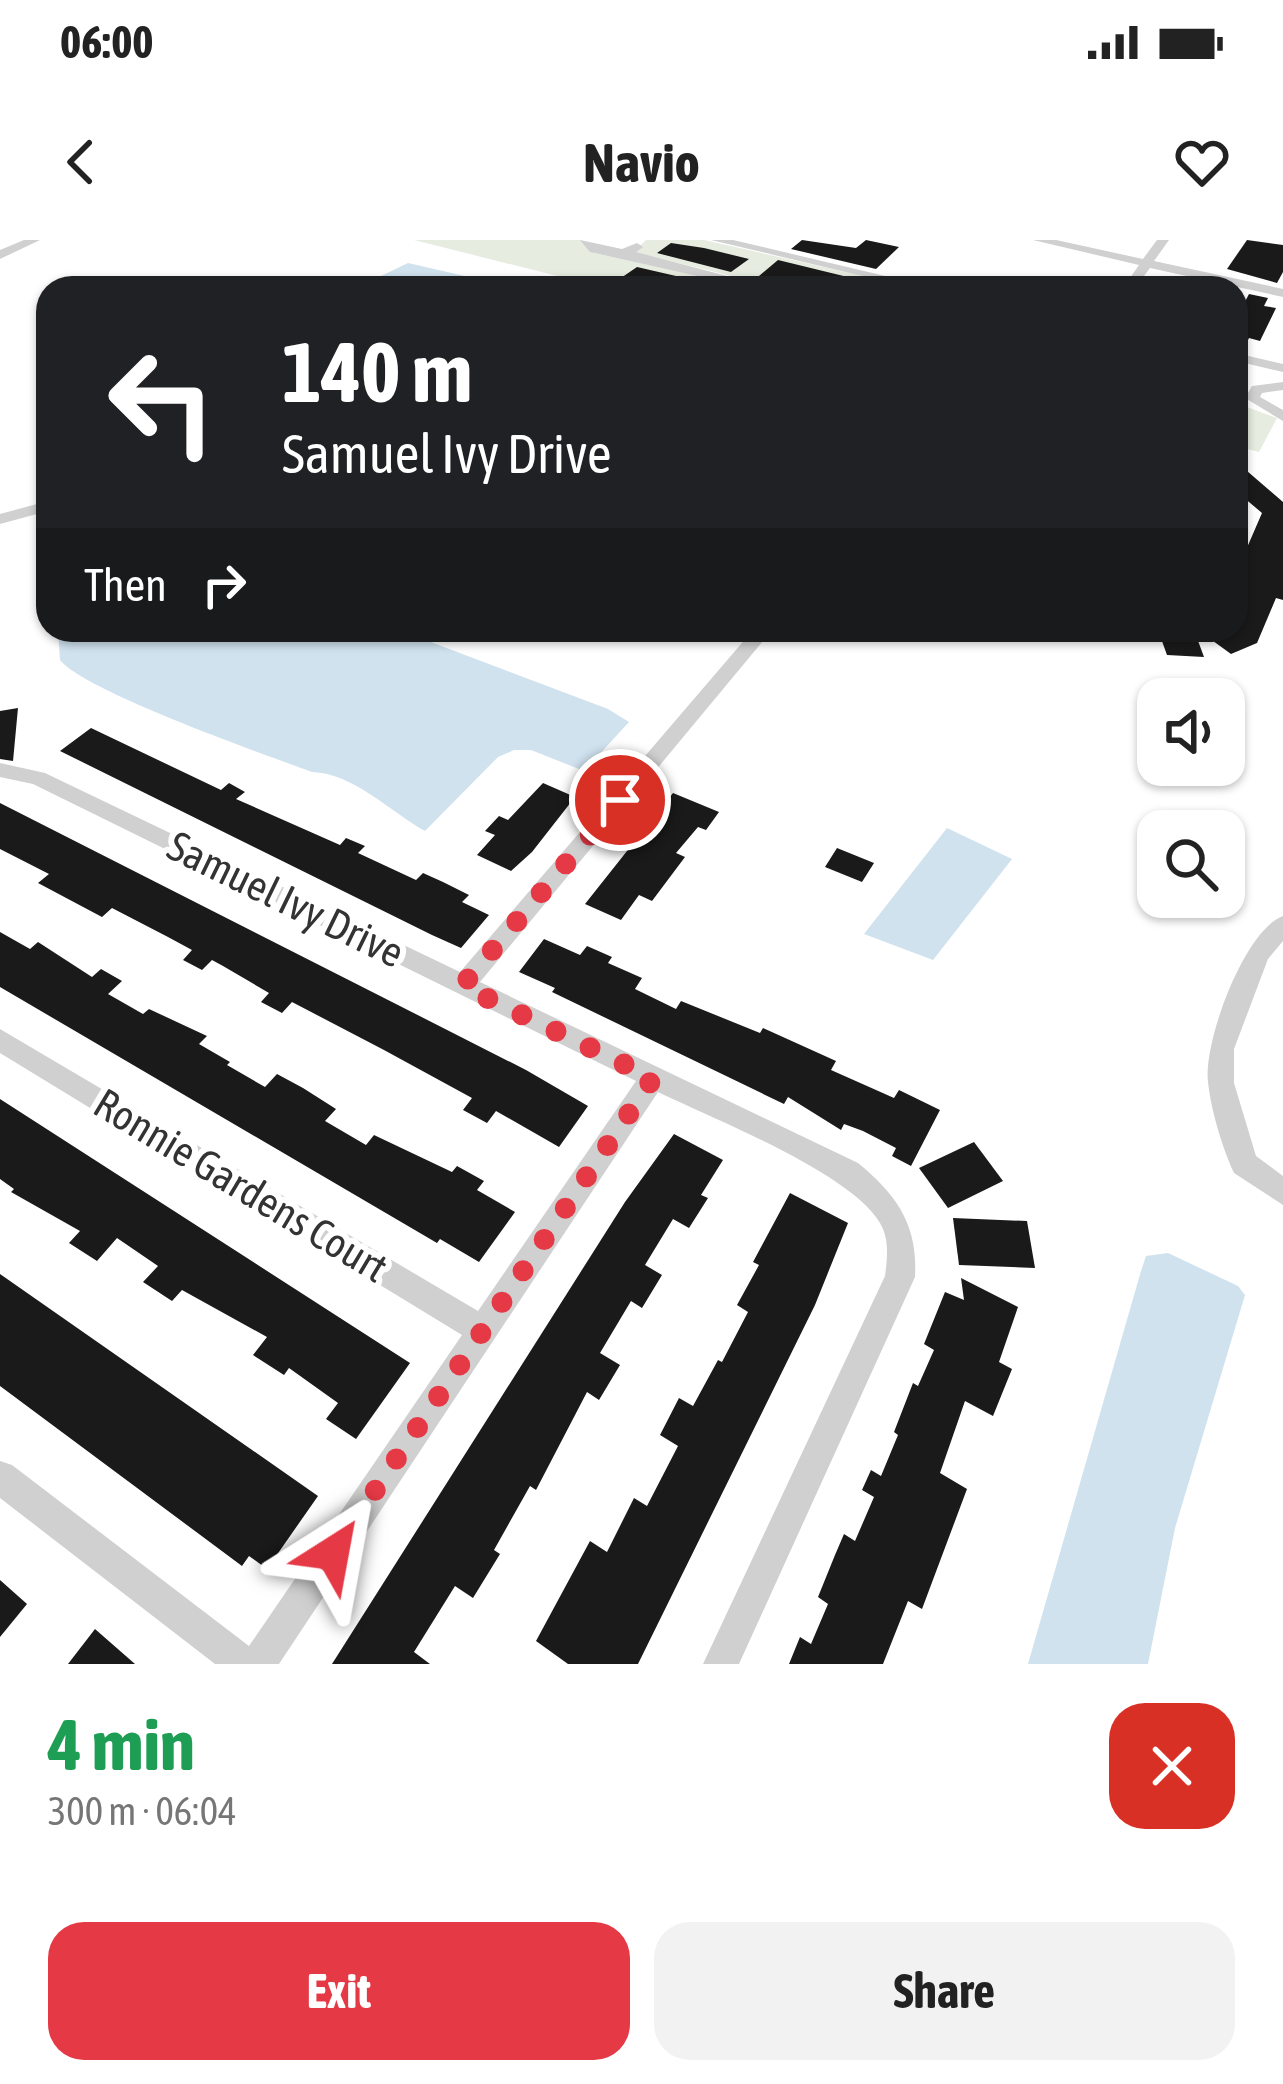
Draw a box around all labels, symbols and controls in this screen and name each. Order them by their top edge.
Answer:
text: 06:00 [60,16,154,68]
icon: back [48,129,114,195]
icon: heart [1169,129,1235,195]
text: Navio [583,132,700,193]
icon: left [84,324,240,480]
text: 140 m [282,324,472,420]
text: Samuel Ivy Drive [282,423,611,484]
icon: right [191,552,257,618]
text: Then [84,559,167,611]
map controls [1137,678,1245,918]
button: sound [1137,678,1245,786]
pin [569,749,671,851]
icon: arrive [587,767,653,833]
button: search [1137,810,1245,918]
street label: Samuel Ivy Drive [160,821,412,977]
street label: Ronnie Gardens Court [86,1079,396,1291]
position arrow [270,1490,396,1616]
text: 4 min [48,1703,195,1785]
button: close [1109,1703,1235,1829]
text: 300 m · 06:04 [48,1789,237,1833]
button: Exit [48,1922,630,2060]
button: Share [654,1922,1235,2060]

